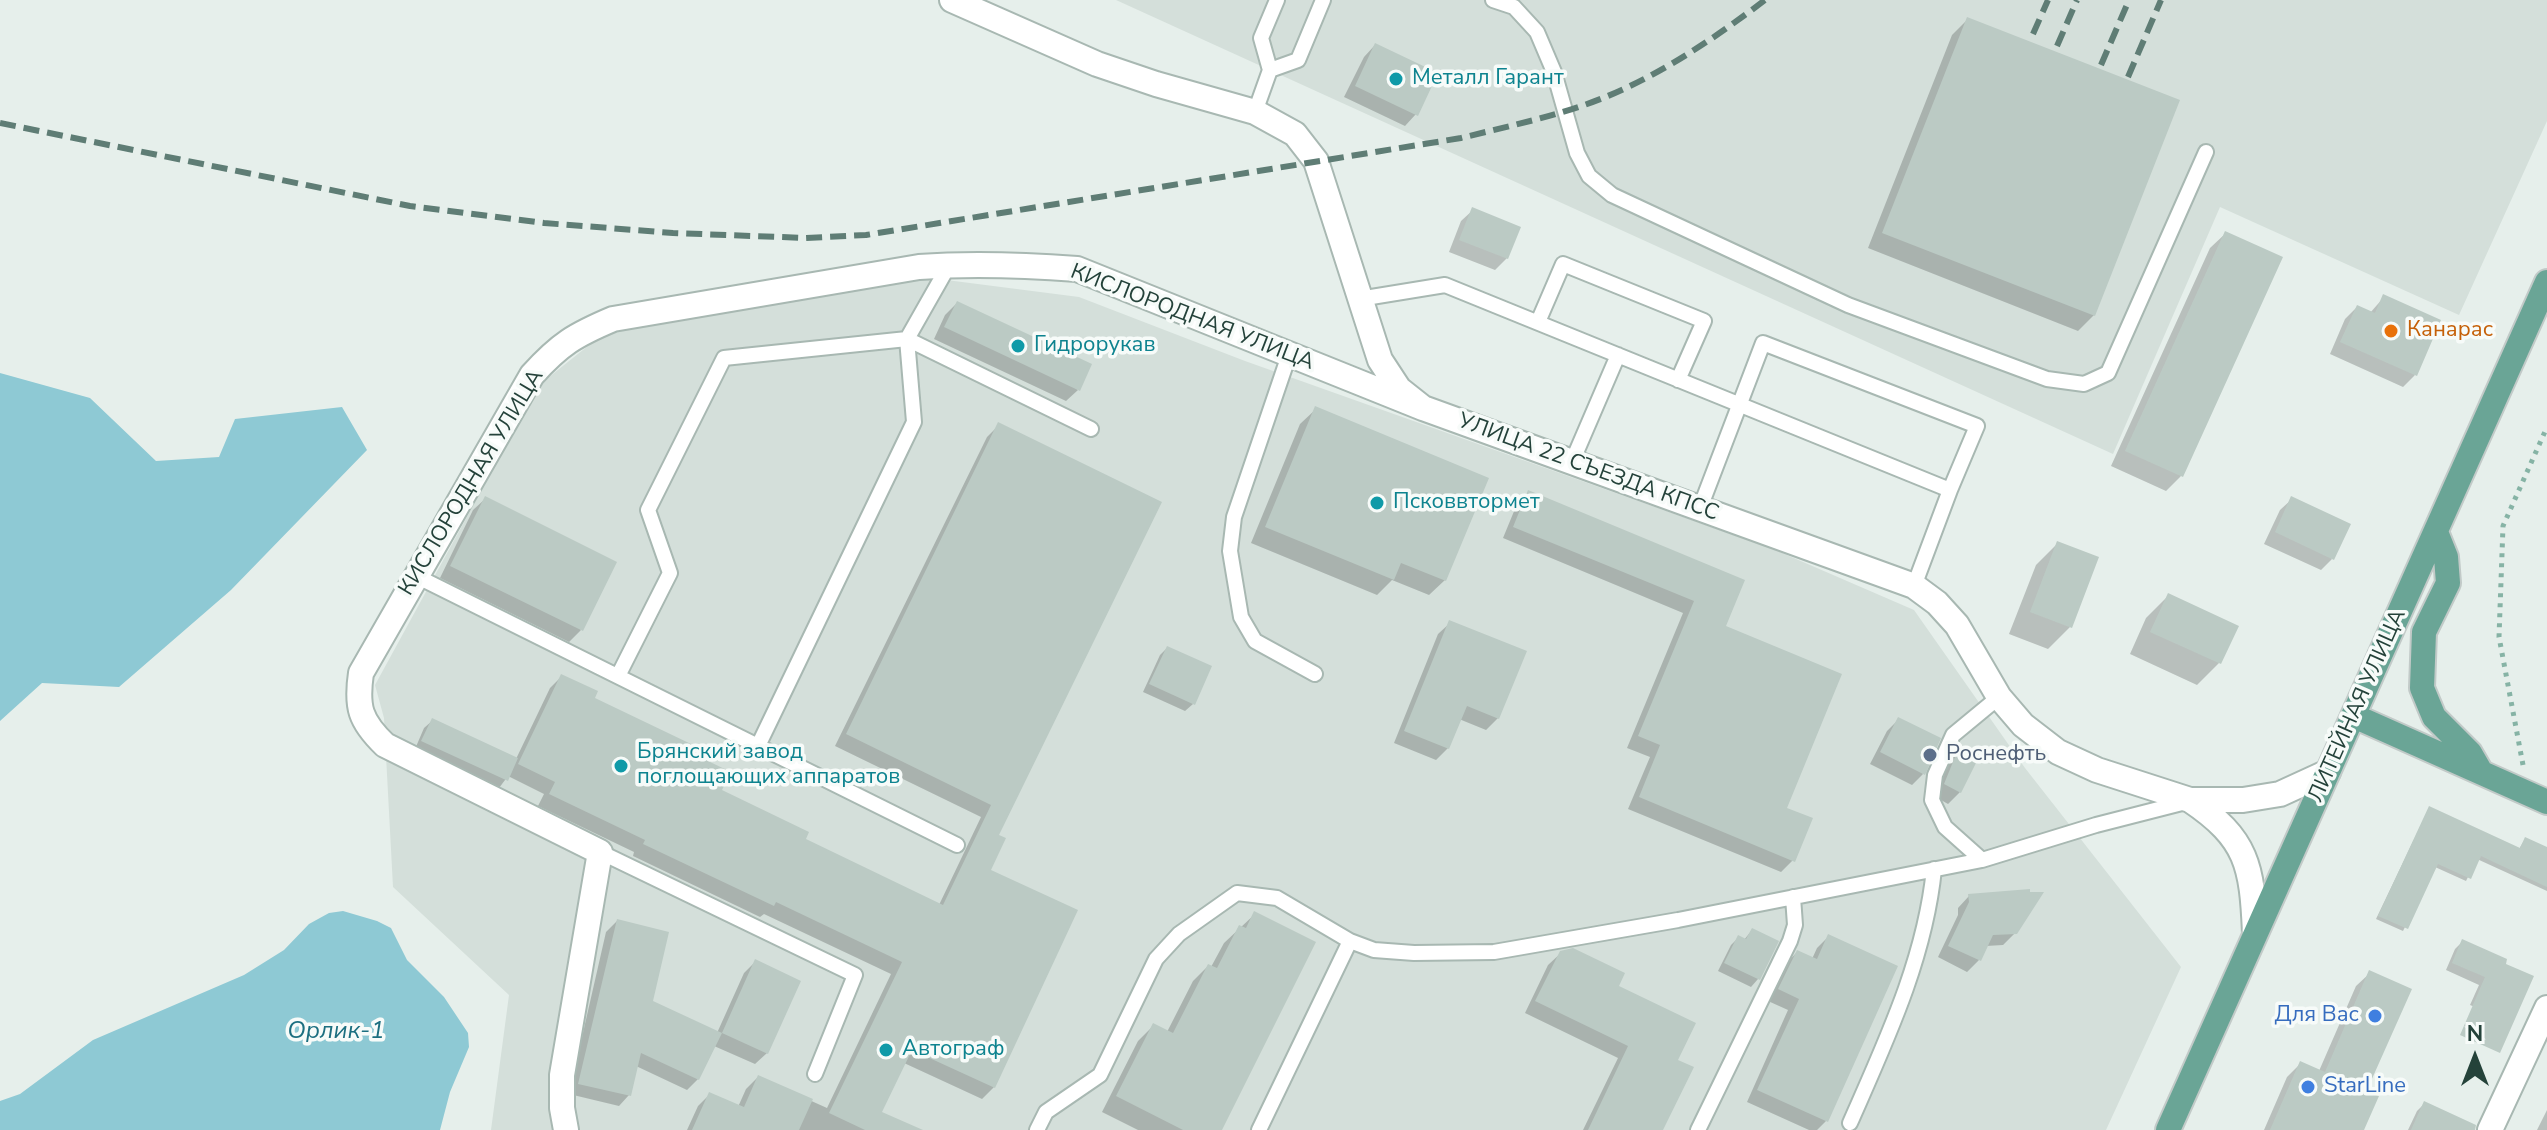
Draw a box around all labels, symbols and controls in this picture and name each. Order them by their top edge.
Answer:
place label: Металл Гарант [1412,66,1564,92]
marker: Металл Гарант [1387,70,1405,88]
street label: КИСЛОРОДНАЯ УЛИЦА [1066,259,1318,377]
place label: Канарас [2407,318,2493,344]
marker: Канарас [2382,322,2400,340]
place label: Гидрорукав [1034,333,1155,359]
marker: Гидрорукав [1009,337,1027,355]
street label: КИСЛОРОДНАЯ УЛИЦА [394,365,550,601]
street label: УЛИЦА 22 СЪЕЗДА КПСС [1454,408,1722,528]
place label: Псковвтормет [1393,490,1540,516]
marker: Псковвтормет [1368,494,1386,512]
street label: ЛИТЕЙНАЯ УЛИЦА [2304,605,2412,807]
place label: Брянский завод поглощающих аппаратов [637,740,900,792]
place label: Роснефть [1946,742,2046,768]
marker: Роснефть [1921,746,1939,764]
marker: Брянский завод поглощающих аппаратов [612,757,630,775]
place label: Для Вас [2275,1003,2359,1029]
marker: Для Вас [2366,1007,2384,1025]
water label: Орлик-1 [287,1018,385,1046]
north arrow [2435,1018,2515,1098]
text: N [2467,1019,2483,1049]
place label: Автограф [902,1037,1004,1063]
marker: Автограф [877,1041,895,1059]
place label: StarLine [2324,1074,2406,1100]
marker: StarLine [2299,1078,2317,1096]

